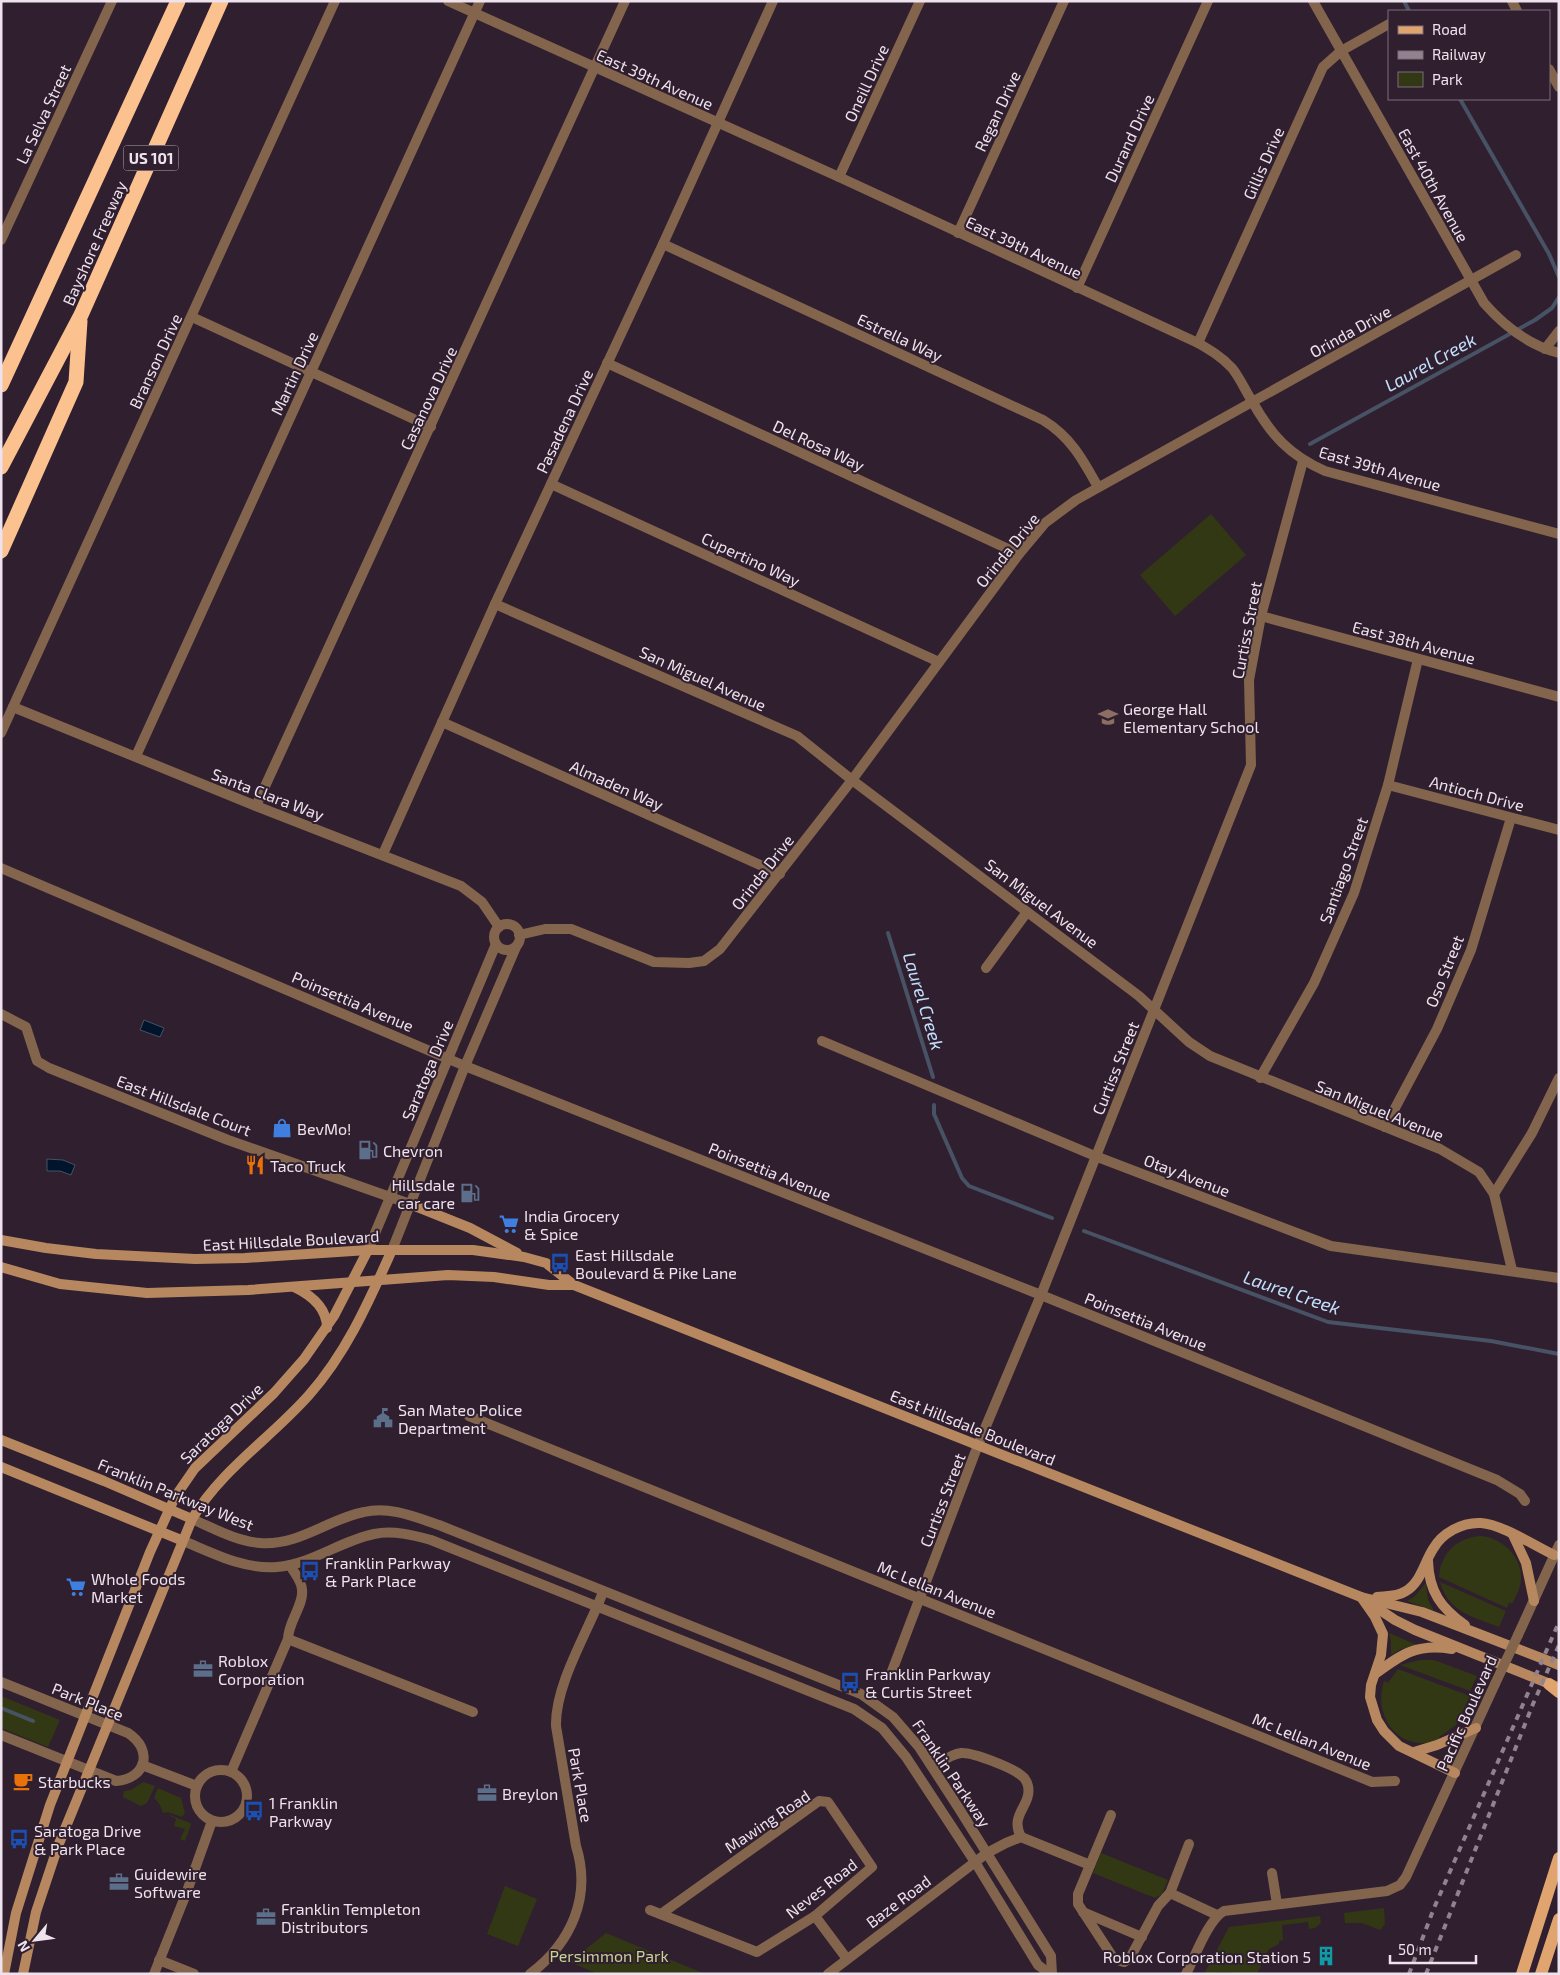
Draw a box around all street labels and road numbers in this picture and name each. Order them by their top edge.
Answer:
street label: Oneill Drive [840,41,892,125]
street label: East 39th Avenue [594,45,716,113]
street label: La Selva Street [12,61,74,167]
street label: Regan Drive [970,68,1024,154]
street label: Durand Drive [1100,91,1158,185]
street label: Gillis Drive [1239,124,1287,202]
street label: East 40th Avenue [1395,125,1473,245]
road number: US 101 [124,146,178,170]
street label: Bayshore Freeway [58,177,130,308]
street label: East 39th Avenue [963,212,1085,282]
street label: Orinda Drive [1306,301,1394,361]
street label: Estrella Way [854,309,946,365]
street label: Branson Drive [125,311,185,411]
street label: Martin Drive [266,328,322,418]
street label: Casanova Drive [396,343,460,453]
street label: Pasadena Drive [532,366,596,476]
street label: Del Rosa Way [770,416,868,475]
street label: East 39th Avenue [1317,442,1443,494]
street label: Orinda Drive [971,509,1043,591]
street label: Cupertino Way [699,528,804,590]
street label: Curtiss Street [1227,580,1265,680]
street label: East 38th Avenue [1351,616,1477,668]
street label: San Miguel Avenue [637,642,769,714]
street label: Almaden Way [567,756,667,814]
street label: Santa Clara Way [209,764,327,824]
street label: Antioch Drive [1428,771,1526,815]
street label: Santiago Street [1315,814,1371,926]
street label: Orinda Drive [727,831,797,913]
street label: San Miguel Avenue [982,854,1102,952]
street label: Oso Street [1421,932,1467,1010]
street label: Poinsettia Avenue [289,967,417,1035]
street label: Saratoga Drive [397,1017,457,1123]
street label: Curtiss Street [1088,1019,1142,1117]
street label: East Hillsdale Court [114,1071,254,1139]
street label: San Miguel Avenue [1313,1076,1447,1144]
street label: Poinsettia Avenue [706,1138,834,1204]
street label: Otay Avenue [1141,1150,1233,1200]
street label: East Hillsdale Boulevard [202,1226,380,1254]
street label: Poinsettia Avenue [1082,1288,1210,1354]
street label: Saratoga Drive [176,1379,266,1467]
street label: East Hillsdale Boulevard [888,1385,1058,1469]
street label: Curtiss Street [915,1450,969,1550]
street label: Franklin Parkway West [95,1454,257,1534]
street label: Mc Lellan Avenue [875,1556,999,1622]
street label: Pacific Boulevard [1432,1652,1500,1774]
street label: Park Place [49,1678,127,1724]
street label: Mc Lellan Avenue [1250,1708,1374,1774]
street label: Franklin Parkway [909,1716,995,1831]
street label: Park Place [565,1746,597,1824]
street label: Mawing Road [721,1786,813,1856]
street label: Neves Road [782,1854,860,1922]
street label: Baze Road [862,1871,934,1931]

